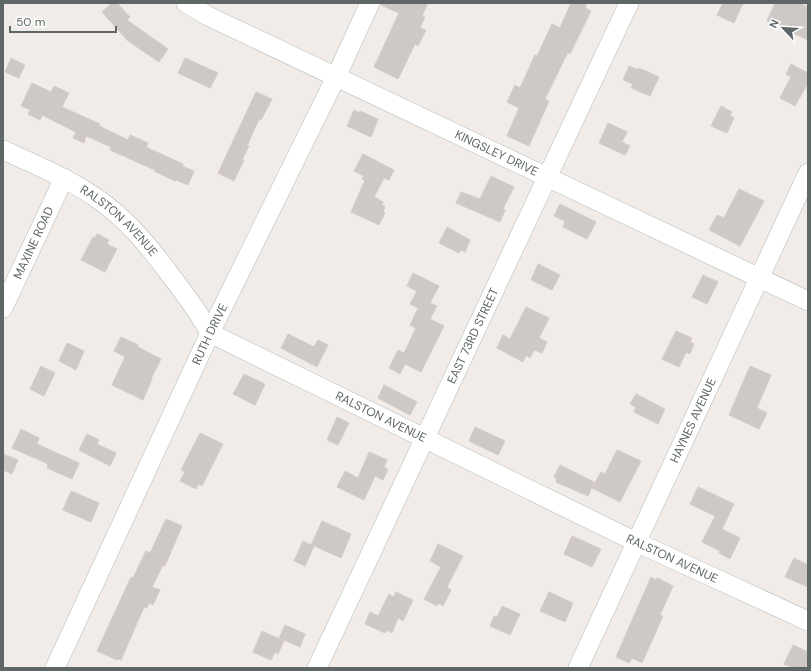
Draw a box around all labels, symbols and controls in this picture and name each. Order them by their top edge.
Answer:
scale bar [10,8,116,34]
north arrow [763,8,803,48]
text: 50 m [16,14,45,30]
text: N [766,17,782,30]
street label: KINGSLEY DRIVE [452,126,541,180]
street label: RALSTON AVENUE [77,182,161,260]
street label: MAXINE ROAD [10,204,57,282]
street label: EAST 73RD STREET [444,285,502,386]
street label: RUTH DRIVE [188,301,231,367]
street label: HAYNES AVENUE [666,375,720,466]
street label: RALSTON AVENUE [333,388,429,446]
street label: RALSTON AVENUE [624,530,721,587]

